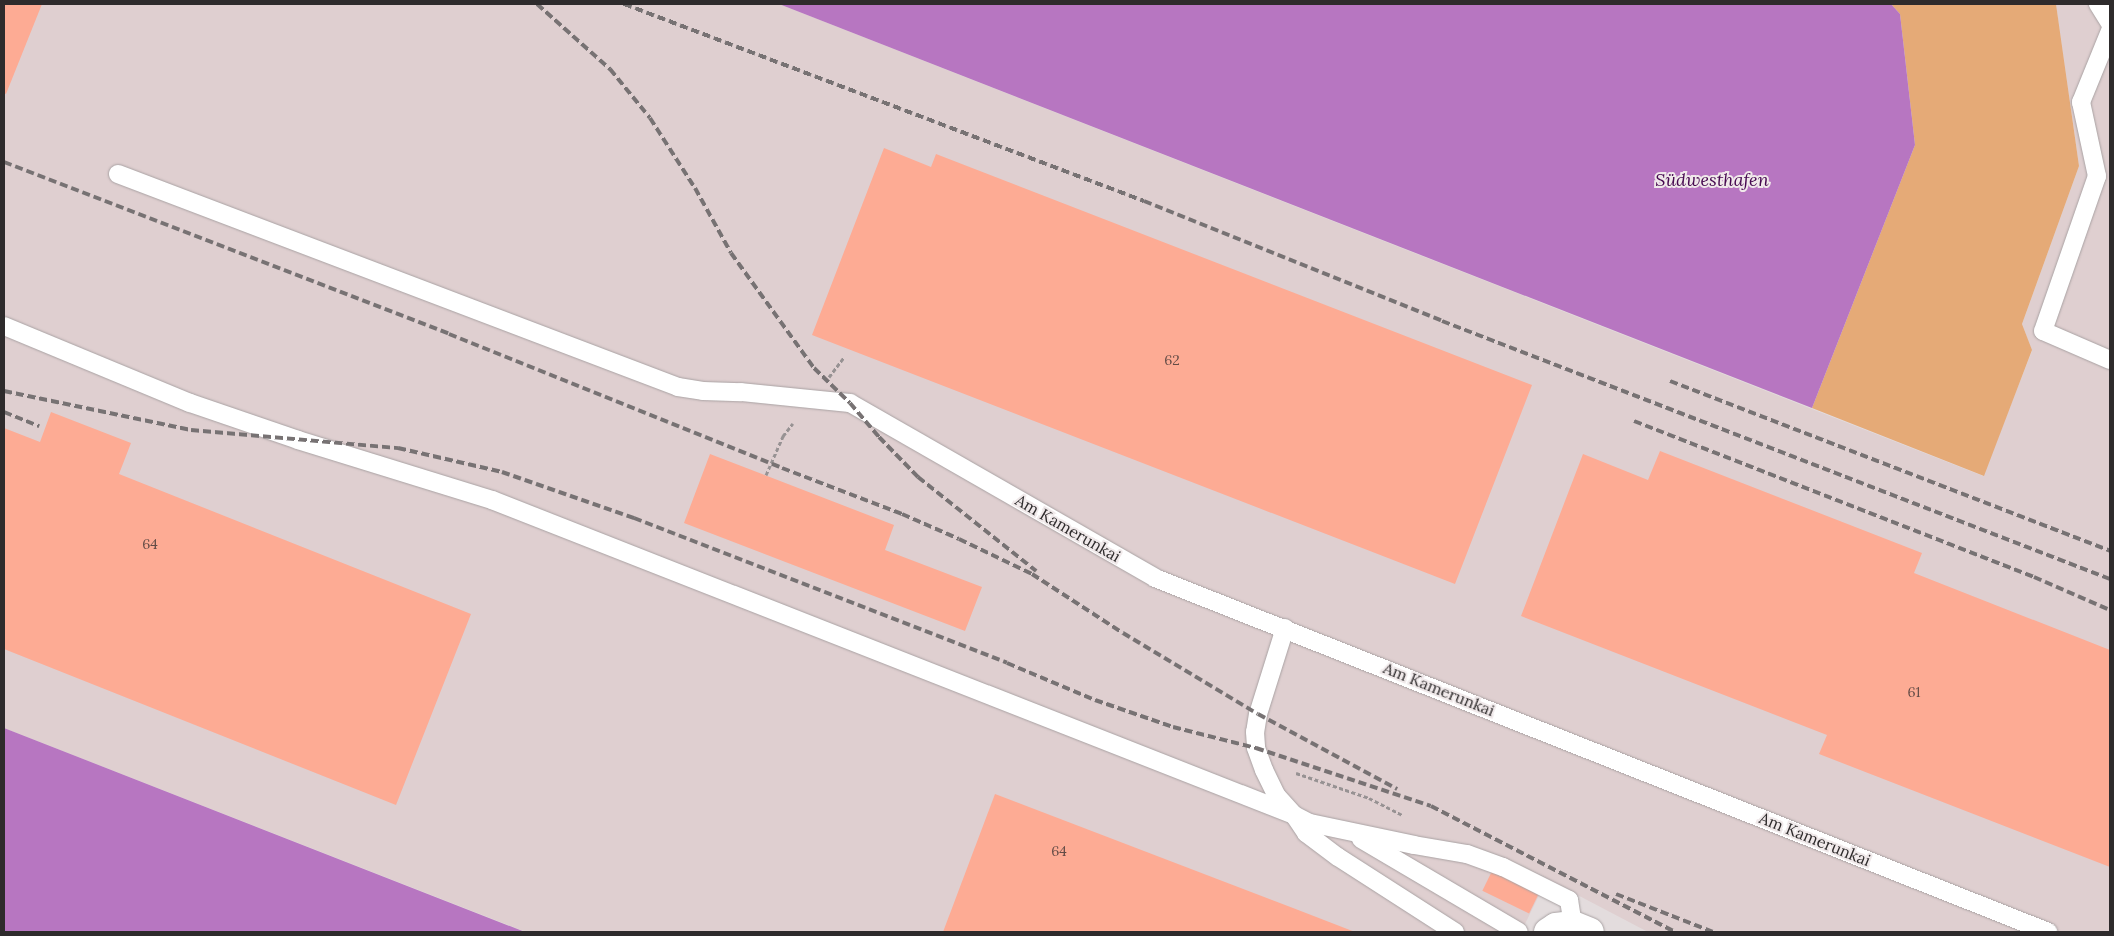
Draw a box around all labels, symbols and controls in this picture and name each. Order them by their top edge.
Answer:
water label: Südwesthafen [1655,169,1769,191]
house number: 62 [1164,352,1180,368]
street label: Am Kamerunkai [1012,490,1124,566]
house number: 64 [142,536,158,552]
street label: Am Kamerunkai [1381,658,1497,720]
house number: 61 [1907,684,1921,700]
street label: Am Kamerunkai [1757,808,1873,870]
house number: 64 [1051,843,1067,859]

